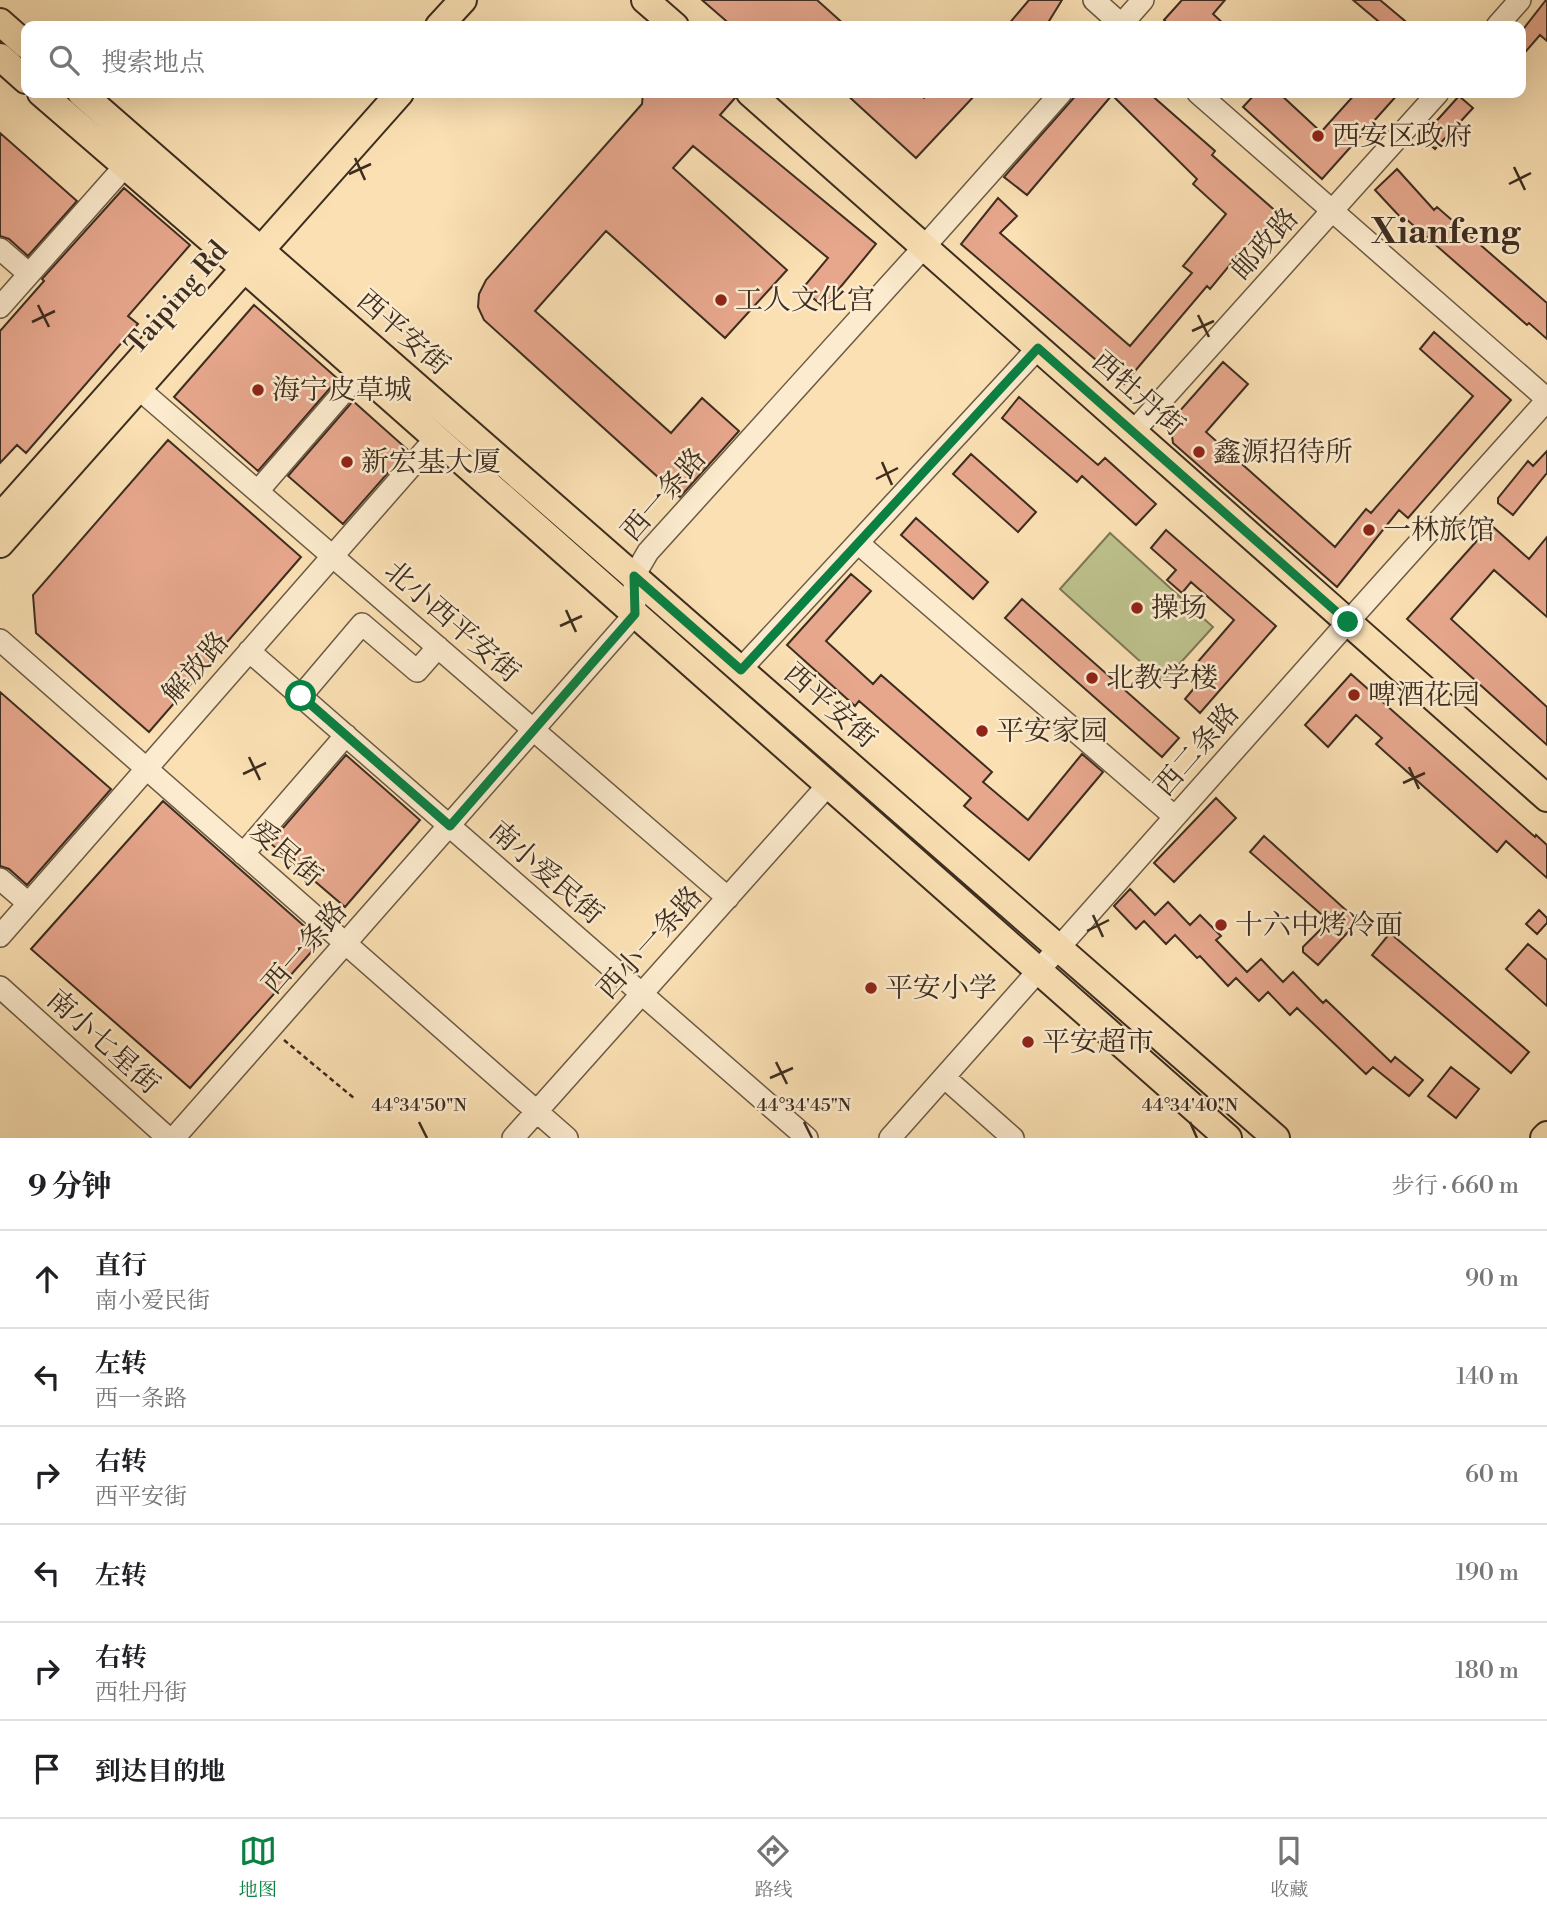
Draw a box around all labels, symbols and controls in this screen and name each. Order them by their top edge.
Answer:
search box [21,21,1526,98]
icon: search [45,41,83,79]
text: 搜索地点 [101,47,205,79]
place label: 西安区政府 [1332,119,1472,154]
marker: 西安区政府 [1310,128,1326,144]
street label: 邮政路 [1224,201,1306,287]
district label: Xianfeng [1371,211,1521,254]
street label: Taiping Rd [118,234,236,362]
street label: 西平安街 [349,283,457,383]
place label: 工人文化宫 [735,283,875,318]
marker: 工人文化宫 [713,292,729,308]
street label: 西牡丹街 [1084,344,1192,444]
place label: 海宁皮草城 [272,373,412,408]
marker: 海宁皮草城 [250,382,266,398]
place label: 鑫源招待所 [1213,435,1353,470]
street label: 西一条路 [614,441,714,549]
marker: 鑫源招待所 [1191,444,1207,460]
place label: 新宏基大厦 [361,445,501,480]
marker: 新宏基大厦 [339,454,355,470]
place label: 一林旅馆 [1383,513,1495,548]
marker: 一林旅馆 [1361,522,1377,538]
street label: 北小西平安街 [377,554,527,690]
place label: 操场 [1151,591,1207,626]
marker: 操场 [1129,600,1145,616]
route end [1332,606,1363,637]
street label: 解放路 [155,625,237,711]
street label: 西平安街 [776,656,884,756]
place label: 北教学楼 [1106,661,1218,696]
marker: 北教学楼 [1084,670,1100,686]
place label: 啤酒花园 [1368,678,1480,713]
route start [285,680,316,711]
marker: 啤酒花园 [1346,687,1362,703]
street label: 西二条路 [1147,696,1247,804]
place label: 平安家园 [996,714,1108,749]
marker: 平安家园 [974,723,990,739]
street label: 爱民街 [243,813,329,895]
street label: 南小爱民街 [482,814,610,932]
street label: 西小一条路 [590,879,710,1007]
street label: 西一条路 [255,894,355,1002]
place label: 十六中烤冷面 [1235,908,1403,943]
marker: 十六中烤冷面 [1213,917,1229,933]
place label: 平安小学 [885,971,997,1006]
marker: 平安小学 [863,980,879,996]
street label: 南小七星街 [39,982,167,1102]
place label: 平安超市 [1042,1025,1154,1060]
marker: 平安超市 [1020,1034,1036,1050]
text: 44°34'50"N [371,1094,467,1117]
text: 44°34'45"N [757,1094,852,1117]
text: 44°34'40"N [1142,1094,1239,1117]
text: 9 分钟 [28,1168,112,1206]
text: 步行 · 660 m [1392,1172,1519,1200]
text: 直行 [95,1250,147,1282]
icon: ahead [28,1260,66,1298]
text: 90 m [1465,1265,1519,1293]
text: 南小爱民街 [95,1287,210,1315]
text: 左转 [95,1348,147,1380]
icon: left [28,1358,66,1396]
text: 140 m [1456,1363,1519,1391]
text: 西一条路 [95,1385,187,1413]
text: 右转 [95,1446,147,1478]
icon: right [28,1456,66,1494]
text: 60 m [1465,1461,1519,1489]
text: 西平安街 [95,1483,187,1511]
icon: left [28,1554,66,1592]
text: 190 m [1456,1559,1519,1587]
text: 左转 [95,1560,147,1592]
text: 右转 [95,1642,147,1674]
icon: right [28,1652,66,1690]
text: 180 m [1455,1657,1519,1685]
text: 西牡丹街 [95,1679,187,1707]
icon: arrive [28,1750,66,1788]
text: 到达目的地 [95,1756,225,1788]
tab: 地图 [239,1832,277,1902]
tab: 路线 [754,1832,792,1902]
tab: 收藏 [1270,1832,1308,1902]

